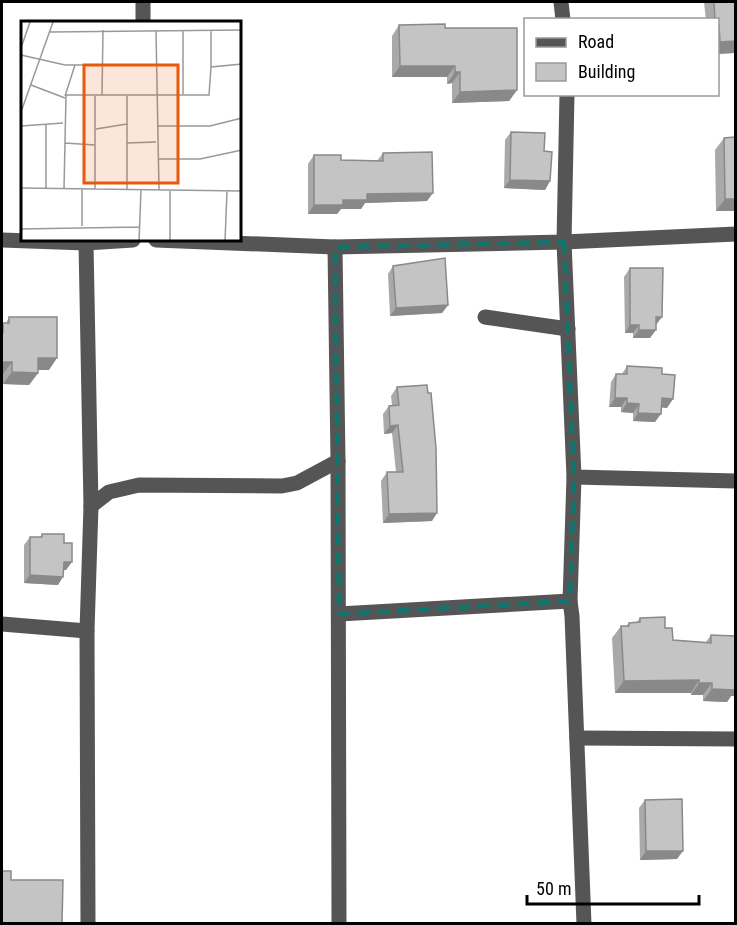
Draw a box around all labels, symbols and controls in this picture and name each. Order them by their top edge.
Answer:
legend [524,18,719,96]
inset map [21,21,242,242]
text: Road [578,31,614,52]
text: Building [578,61,635,82]
scale bar [527,868,700,906]
text: 50 m [536,878,571,899]

